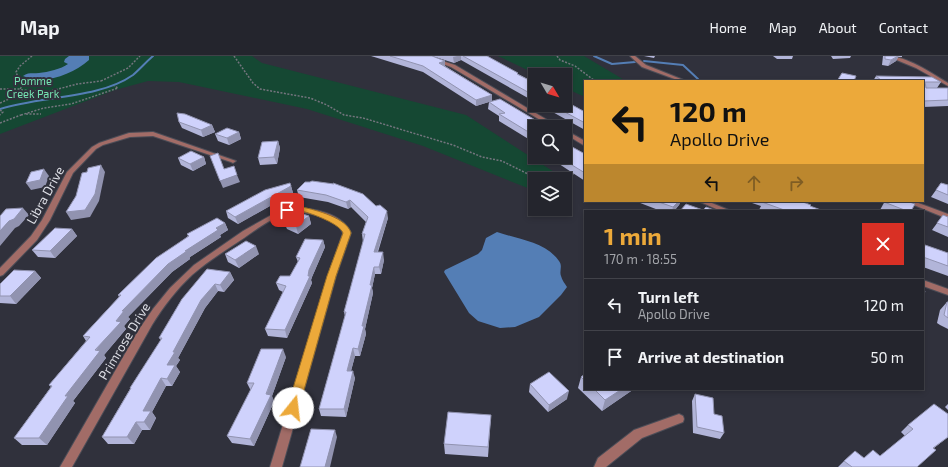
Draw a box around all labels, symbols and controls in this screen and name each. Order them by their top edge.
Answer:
text: Map [20,16,60,39]
text: Home [710,19,747,36]
text: Map [769,19,797,36]
text: About [819,19,857,36]
text: Contact [879,19,928,36]
north arrow [528,68,572,112]
map controls [528,68,572,216]
park label: Pomme Creek Park [7,74,60,100]
text: 120 m [670,94,747,128]
icon: left [604,96,656,148]
button: search [528,120,572,164]
text: Apollo Drive [670,128,770,150]
street label: Libra Drive [23,163,67,227]
button: layers [528,172,572,216]
icon: left [701,172,723,194]
icon: ahead [743,172,765,194]
icon: right [785,172,807,194]
pin [270,193,304,227]
icon: arrive [276,199,298,221]
text: 1 min [604,221,662,250]
button: close [862,223,904,265]
text: 170 m · 18:55 [604,251,677,267]
text: Turn left [638,288,699,306]
icon: left [604,294,626,316]
text: 120 m [864,296,904,314]
street label: Primrose Drive [95,299,153,383]
text: Apollo Drive [638,306,710,322]
icon: arrive [604,346,626,368]
text: Arrive at destination [638,348,784,366]
text: 50 m [870,348,904,366]
position arrow [272,387,314,429]

